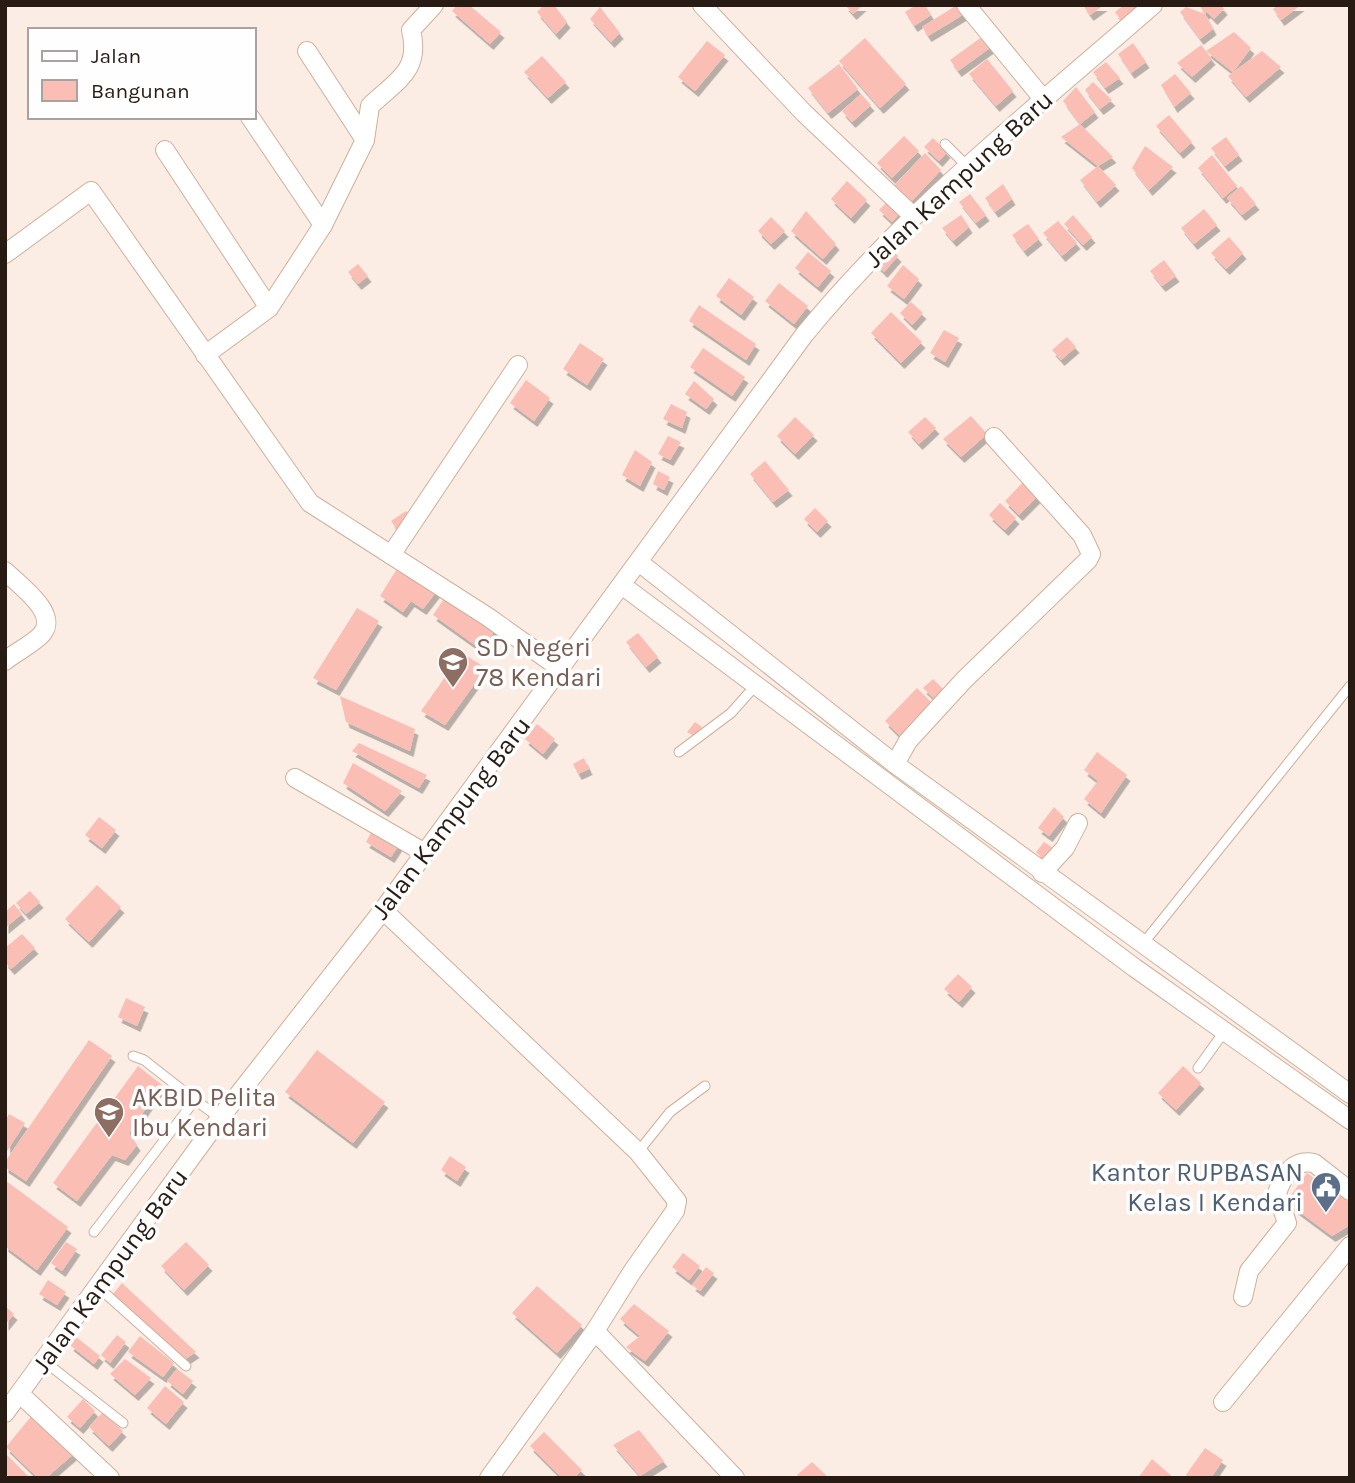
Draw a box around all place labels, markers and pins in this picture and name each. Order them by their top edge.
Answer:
place label: SD Negeri 78 Kendari [476,632,602,693]
school or university icon: SD Negeri 78 Kendari [436,645,470,689]
place label: AKBID Pelita Ibu Kendari [132,1082,276,1143]
school or university icon: AKBID Pelita Ibu Kendari [92,1095,126,1139]
place label: Kantor RUPBASAN Kelas I Kendari [1091,1157,1303,1218]
public building icon: Kantor RUPBASAN Kelas I Kendari [1309,1170,1343,1214]

